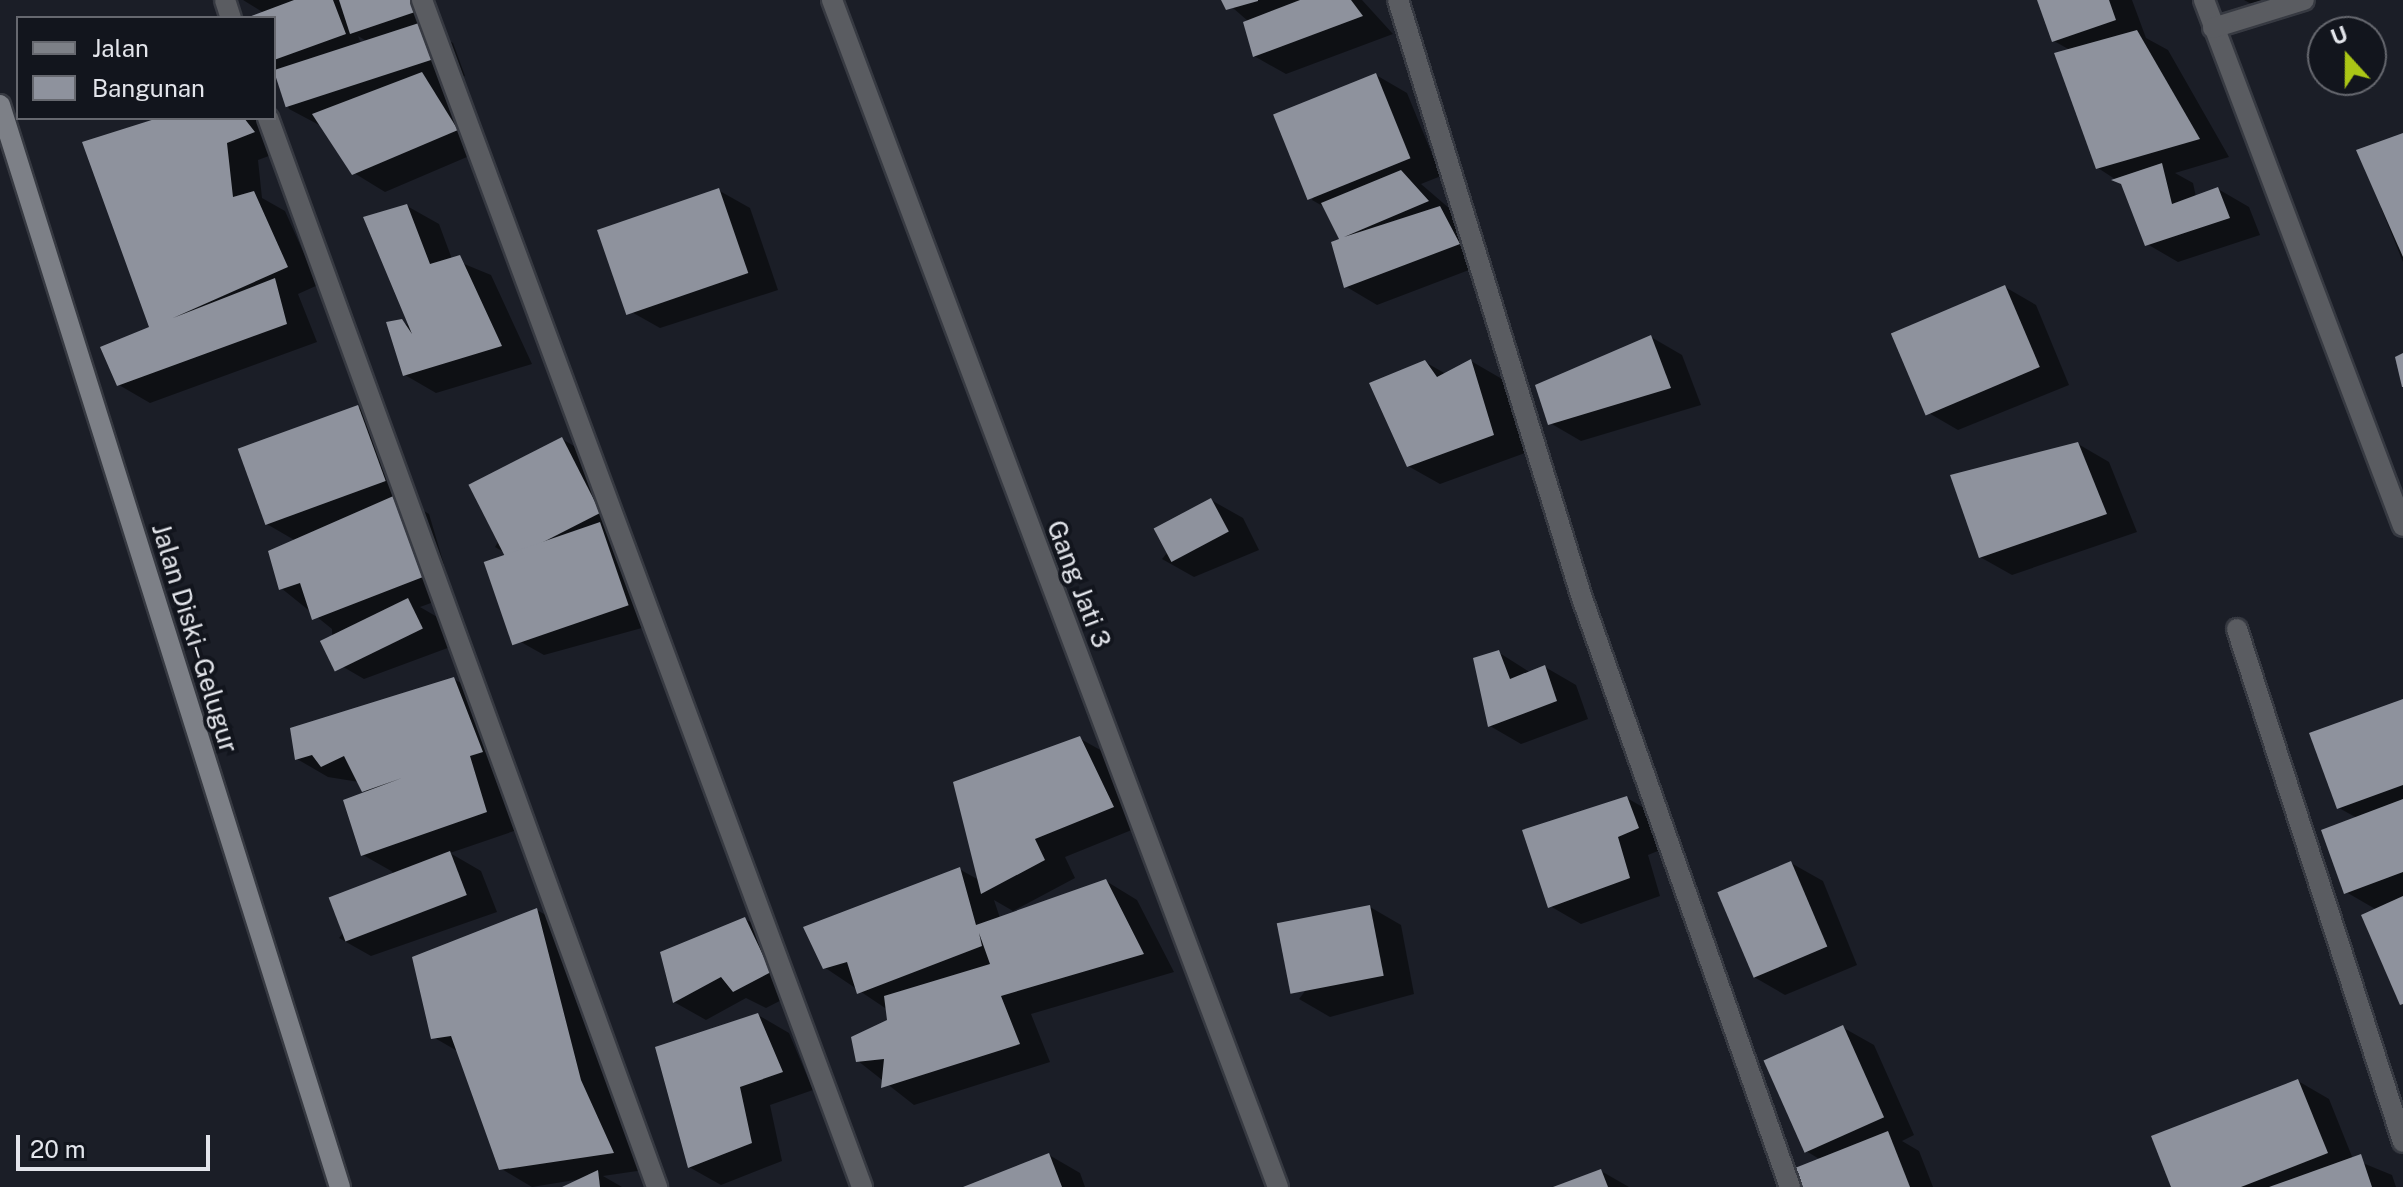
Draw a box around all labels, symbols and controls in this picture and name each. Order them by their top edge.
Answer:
legend [16,16,276,120]
north arrow [2307,16,2387,96]
text: U [2327,20,2351,50]
text: Jalan [92,34,149,62]
text: Bangunan [92,74,205,102]
street label: Gang Jati 3 [1040,516,1118,652]
street label: Jalan Diski–Gelugur [145,519,245,757]
scale bar [20,1119,214,1169]
text: 20 m [30,1135,86,1163]

